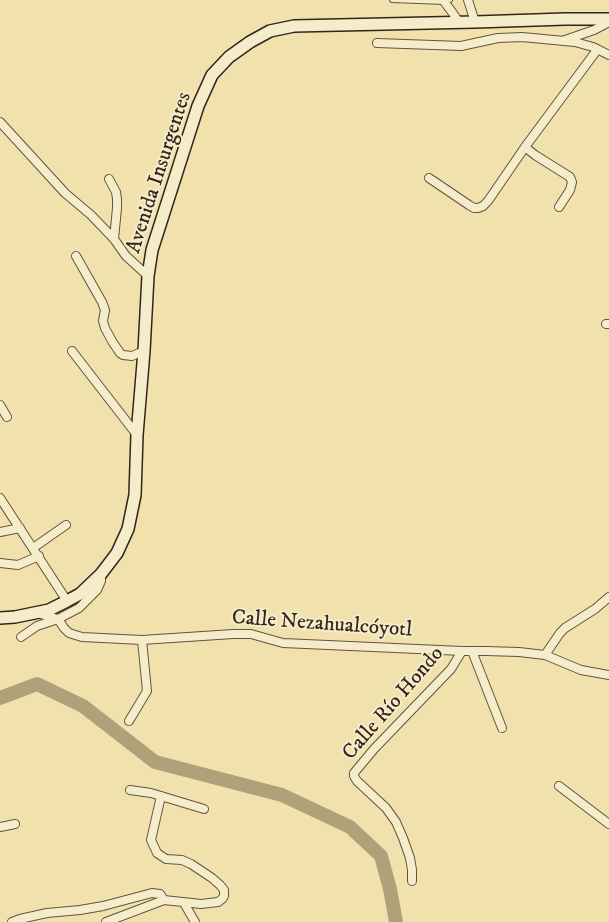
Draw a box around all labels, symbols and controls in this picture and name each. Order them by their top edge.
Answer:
street label: Avenida Insurgentes [122,89,198,257]
street label: Calle Nezahualcóyotl [231,606,413,644]
street label: Calle Río Hondo [338,642,450,766]

